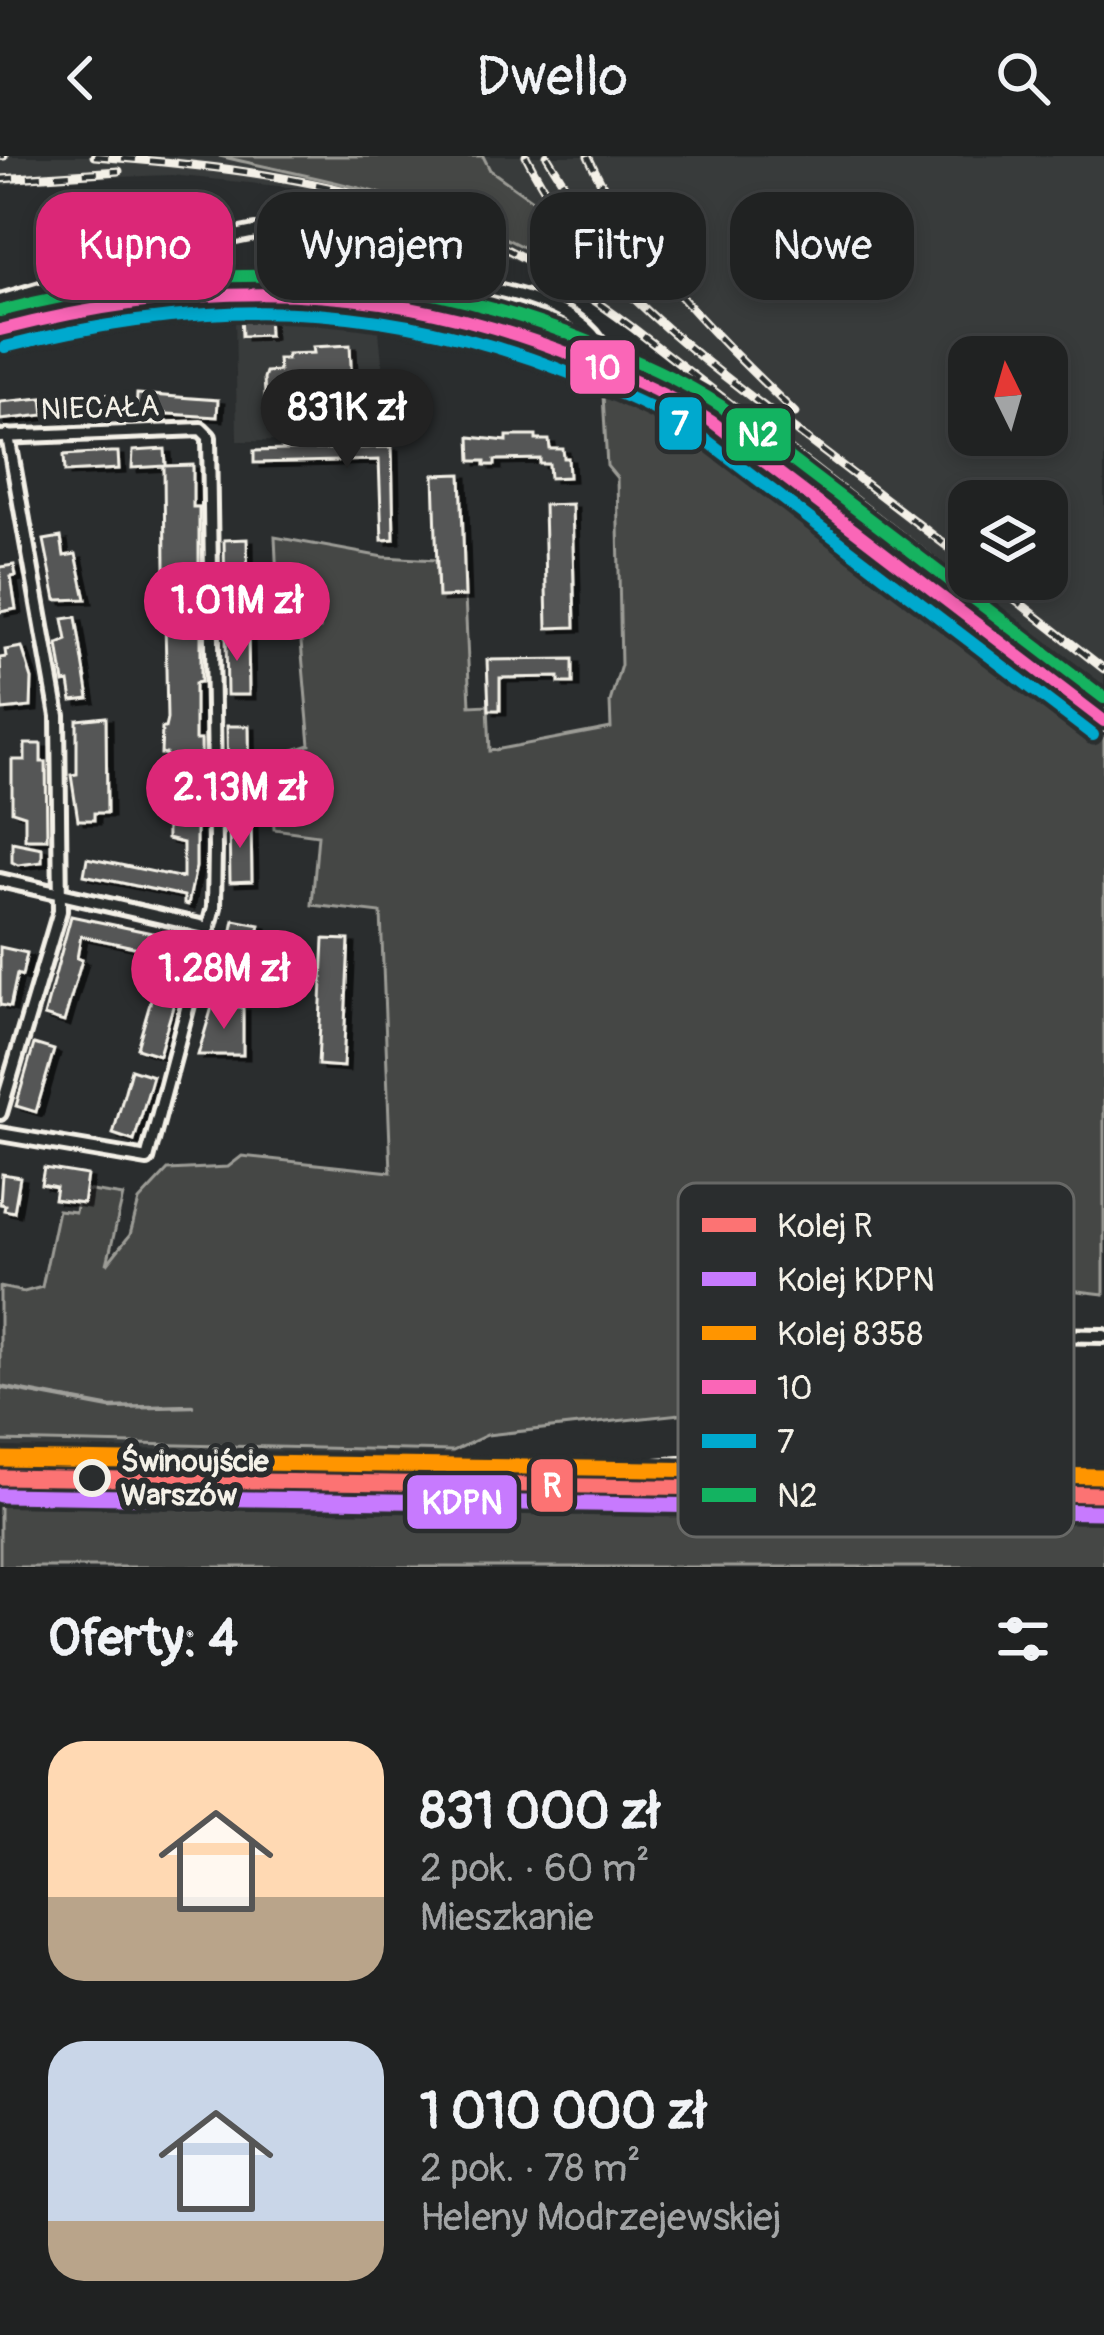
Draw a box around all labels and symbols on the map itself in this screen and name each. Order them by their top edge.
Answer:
north arrow [948,336,1068,456]
line badge: 10 [568,338,637,396]
text: 10 [585,348,621,389]
pin: 831K zł [236,369,458,471]
street label: NIECAŁA [40,387,160,429]
line badge: 7 [657,395,704,452]
text: 7 [671,404,689,445]
line badge: N2 [724,406,793,463]
text: N2 [738,415,778,456]
pin: 1.01M zł [113,562,361,664]
pin: 2.13M zł [116,749,364,851]
pin: 1.28M zł [100,930,348,1032]
legend [678,1183,1074,1537]
text: Kolej R [777,1206,873,1247]
text: Kolej KDPN [777,1260,935,1301]
text: Kolej 8358 [777,1314,923,1355]
text: 10 [777,1368,812,1409]
text: 7 [777,1422,794,1463]
place label: Świnoujście Warszów [121,1443,270,1514]
line badge: R [529,1457,575,1514]
marker: Świnoujście Warszów [75,1461,109,1495]
text: R [542,1466,562,1507]
line badge: KDPN [405,1473,519,1531]
text: N2 [777,1476,818,1517]
text: KDPN [421,1483,503,1524]

